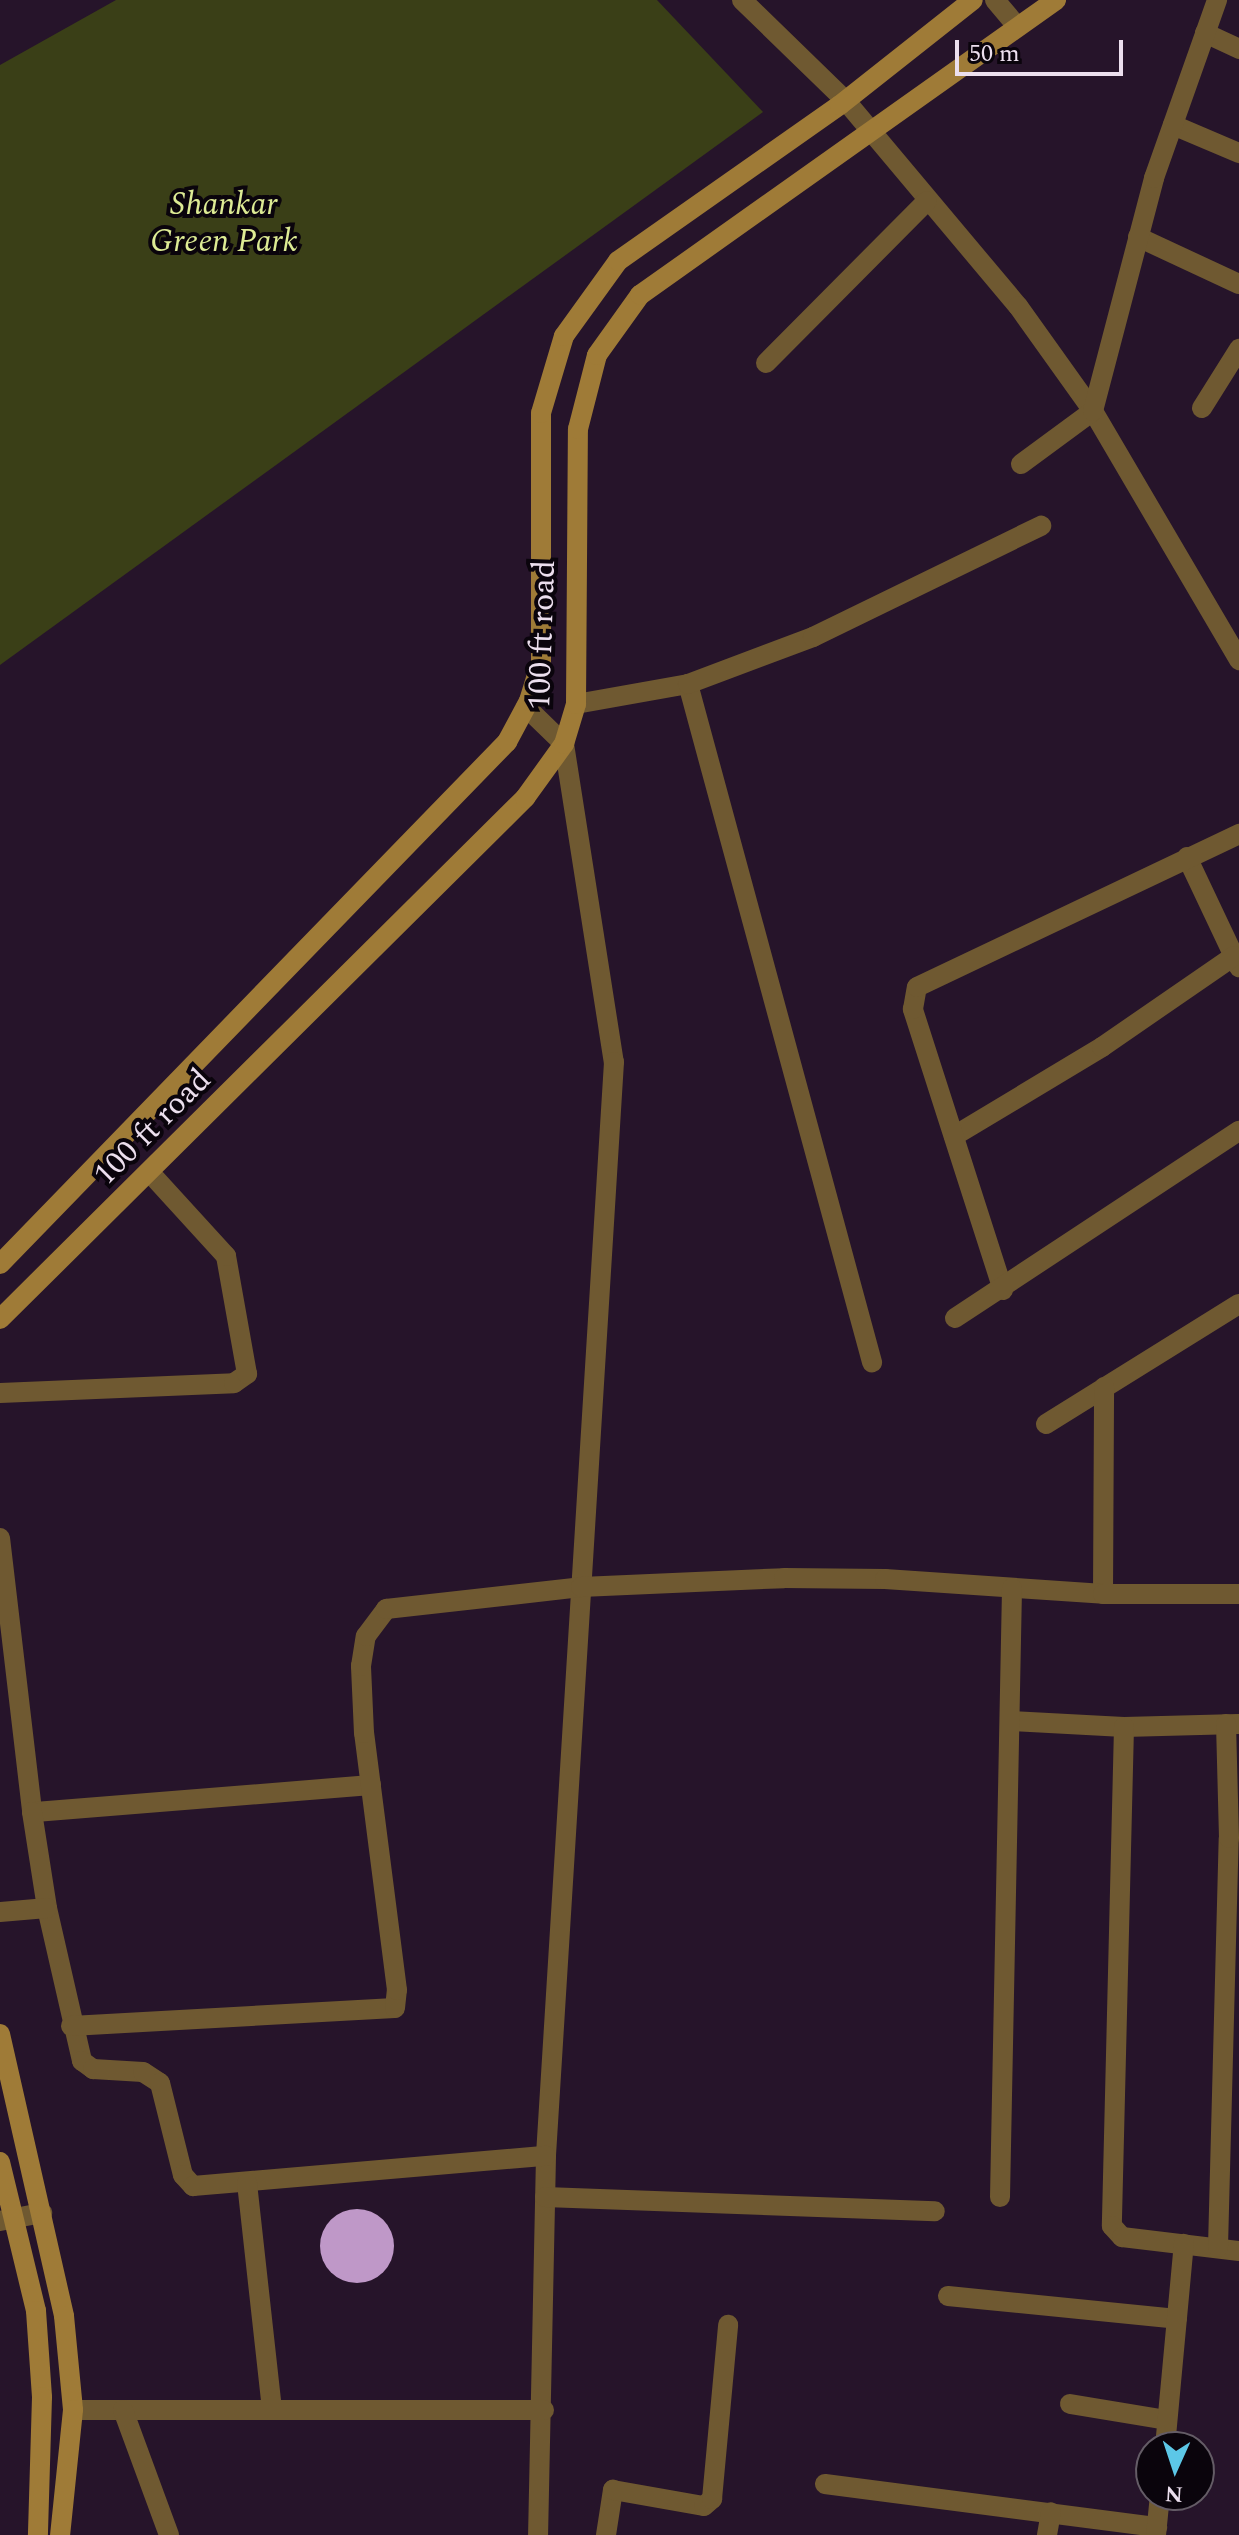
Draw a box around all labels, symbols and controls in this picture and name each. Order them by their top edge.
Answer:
scale bar [959,24,1127,74]
text: 50 m [969,36,1020,72]
park label: Shankar Green Park [150,187,298,262]
street label: 100 ft road [521,559,565,711]
street label: 100 ft road [86,1061,220,1195]
north arrow [1135,2431,1215,2511]
text: N [1164,2477,1184,2510]

